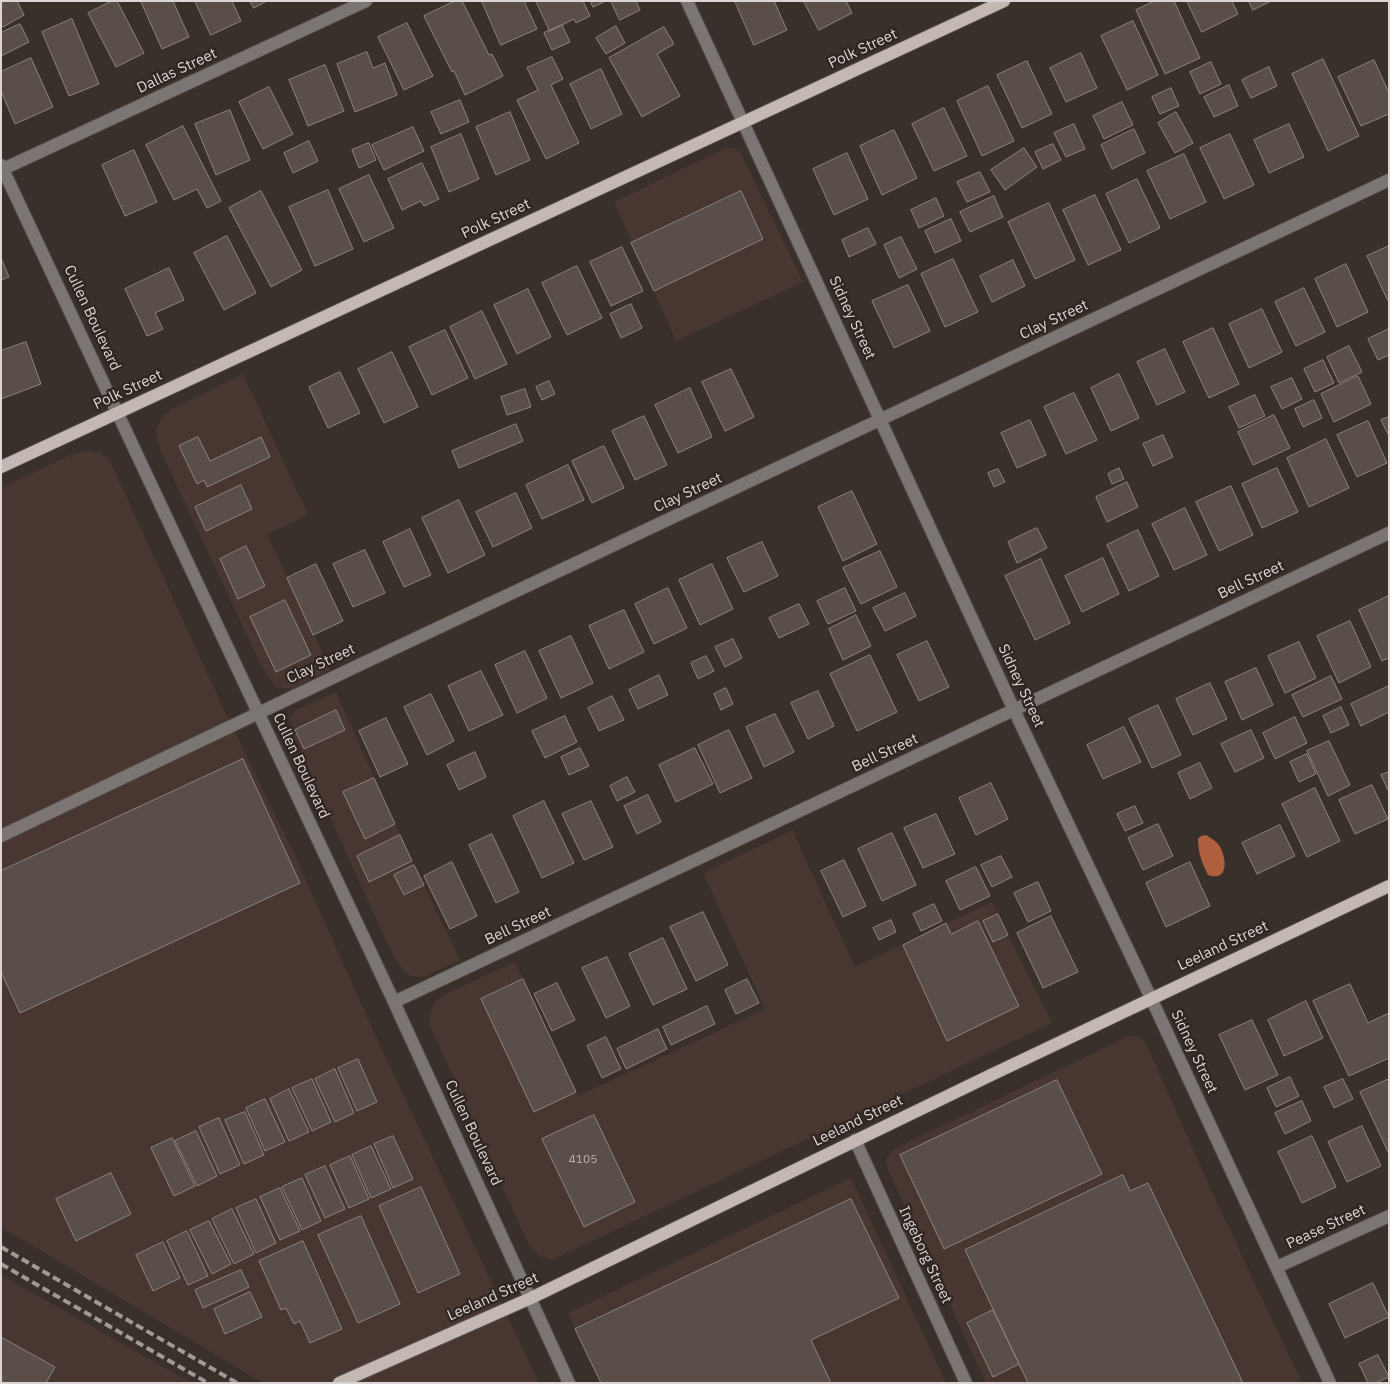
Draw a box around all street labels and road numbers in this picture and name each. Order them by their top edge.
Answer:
street label: Polk Street [826,25,900,73]
street label: Dallas Street [134,45,220,97]
street label: Polk Street [459,195,533,243]
street label: Cullen Boulevard [60,262,124,374]
street label: Sidney Street [825,273,879,363]
street label: Clay Street [1017,296,1091,344]
street label: Polk Street [91,366,165,414]
street label: Clay Street [651,469,725,517]
street label: Bell Street [1215,557,1287,603]
street label: Clay Street [284,640,358,688]
street label: Sidney Street [994,641,1048,731]
street label: Cullen Boulevard [269,710,333,822]
street label: Bell Street [849,730,921,776]
street label: Bell Street [482,903,554,949]
street label: Leeland Street [1175,917,1271,975]
street label: Sidney Street [1167,1007,1221,1097]
street label: Cullen Boulevard [441,1077,505,1189]
street label: Leeland Street [810,1091,906,1151]
street label: Pease Street [1284,1201,1368,1253]
street label: Ingeborg Street [895,1203,955,1307]
street label: Leeland Street [445,1269,541,1325]

